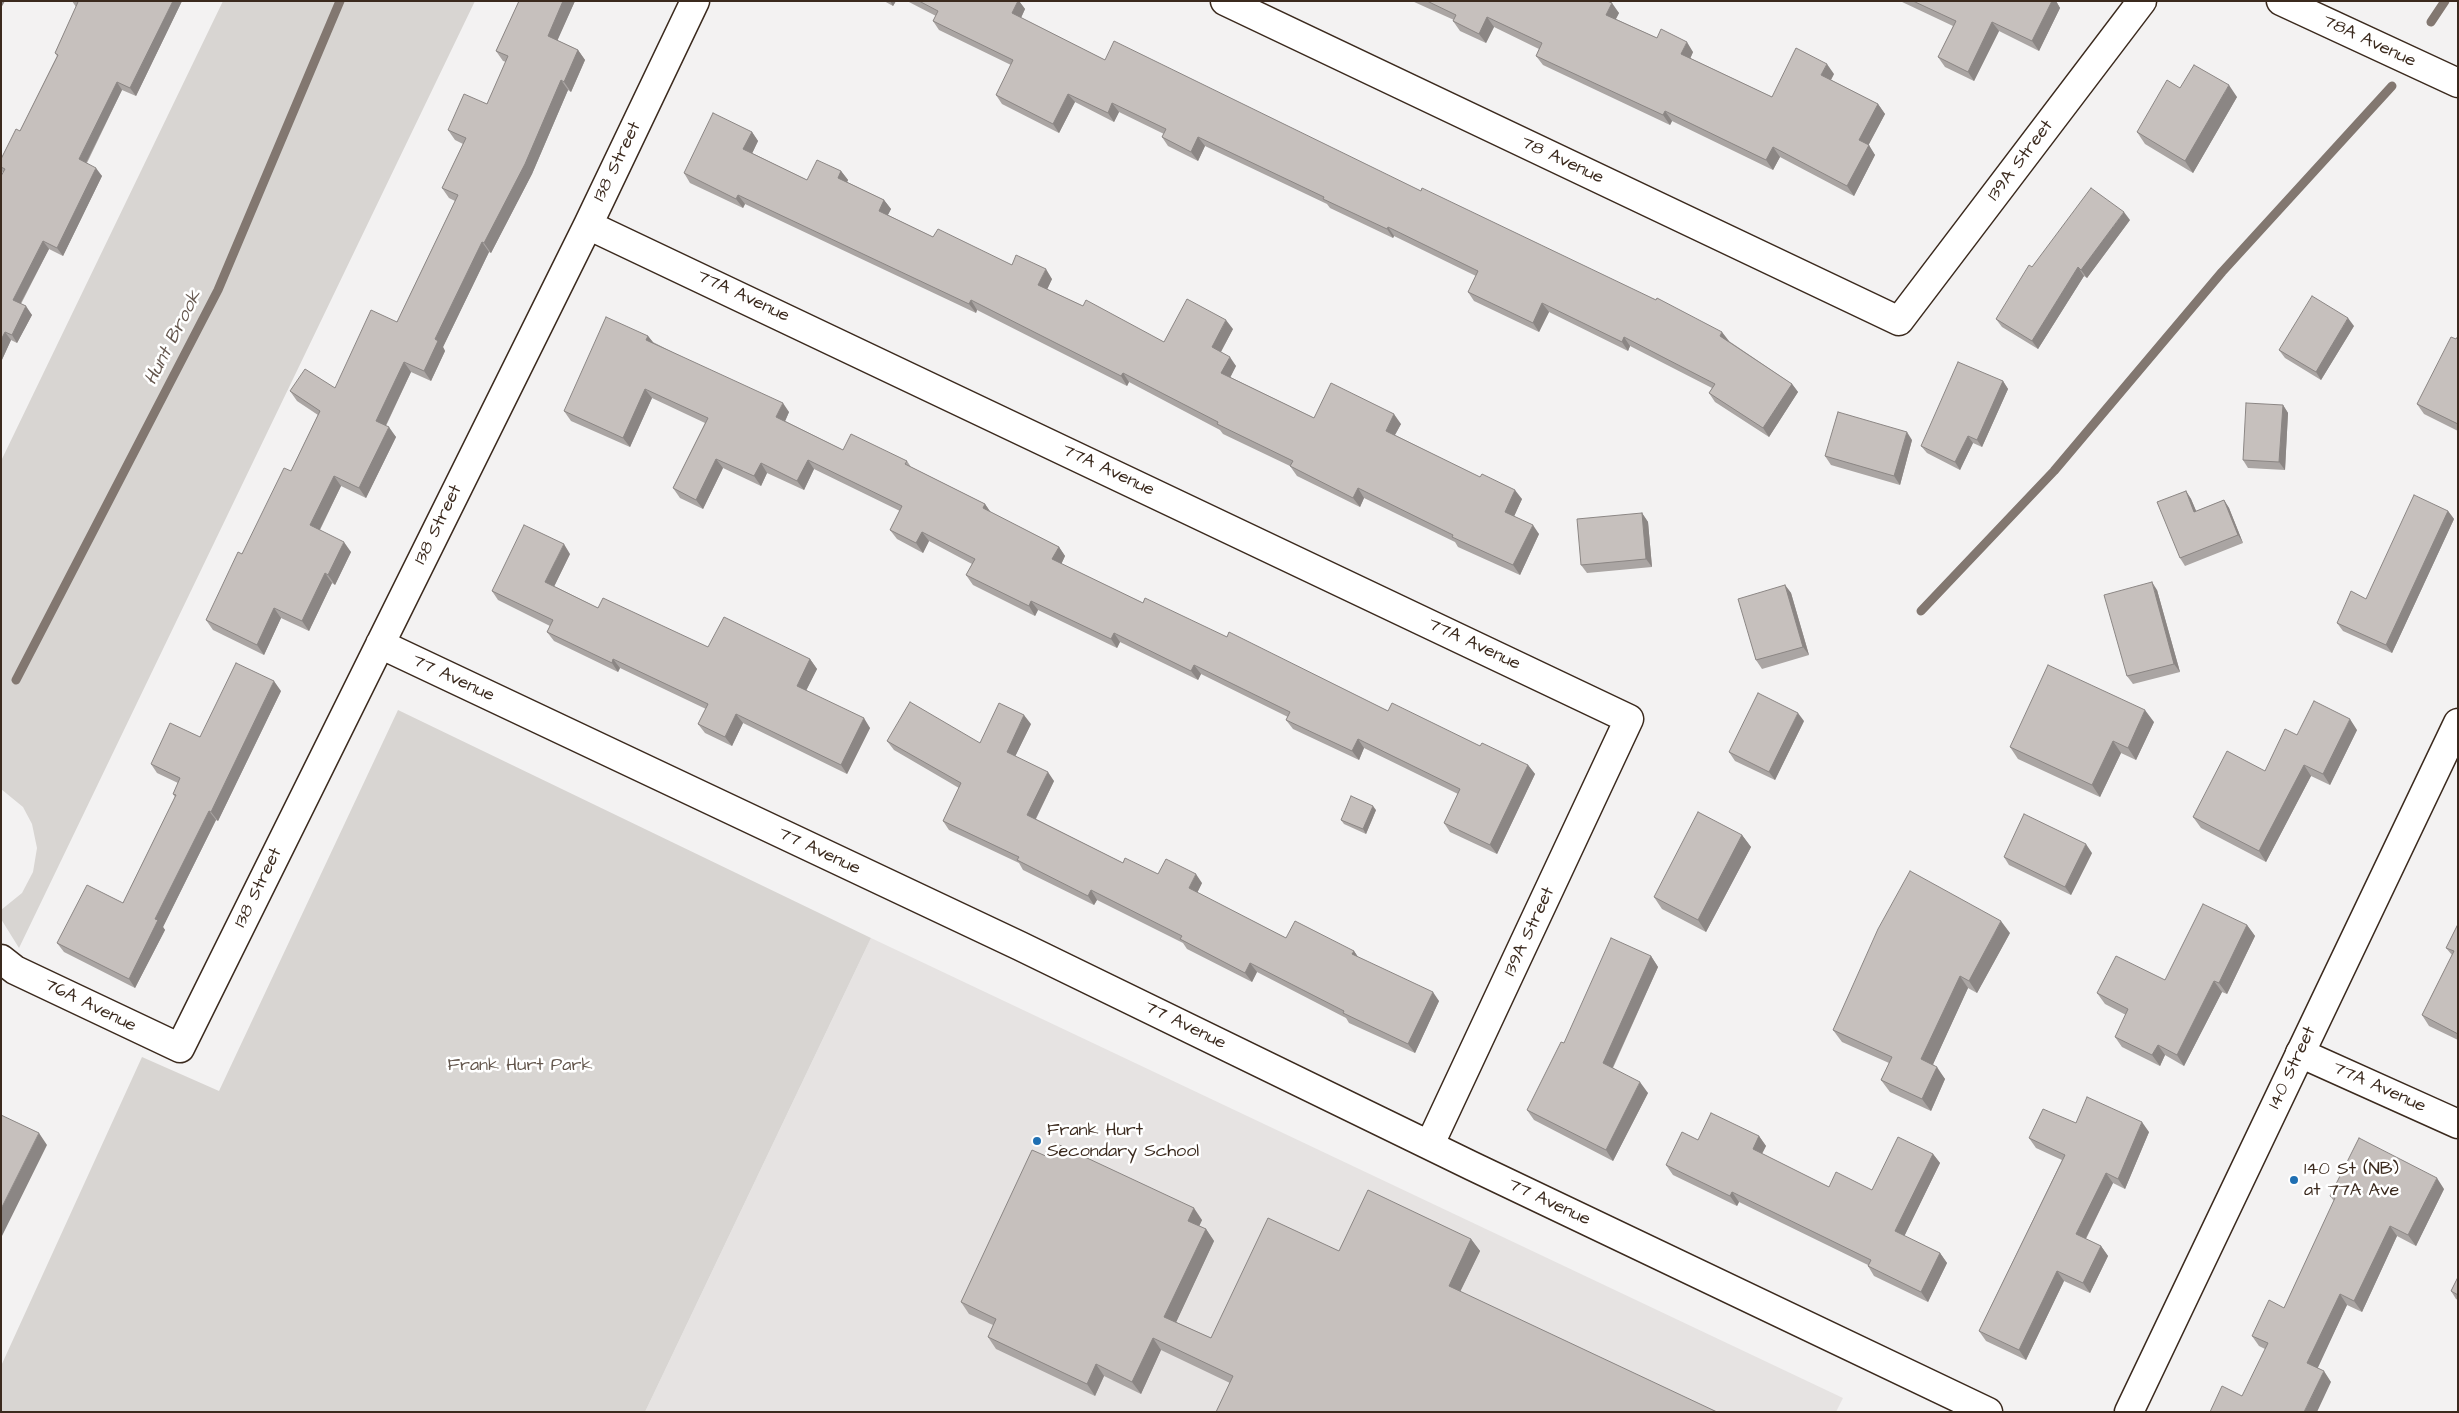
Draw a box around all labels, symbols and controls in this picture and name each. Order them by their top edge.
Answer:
street label: 78A Avenue [2319,11,2419,73]
street label: 139A Street [1983,116,2059,206]
street label: 138 Street [589,119,647,205]
street label: 78 Avenue [1517,133,1607,189]
street label: 77A Avenue [693,266,793,328]
water label: Hunt Brook [140,287,208,389]
street label: 77A Avenue [1058,440,1158,502]
street label: 138 Street [410,482,468,568]
street label: 77A Avenue [1424,614,1524,676]
street label: 77 Avenue [409,651,497,707]
street label: 77 Avenue [775,824,863,880]
street label: 138 Street [230,845,288,931]
street label: 139A Street [1500,884,1560,980]
street label: 76A Avenue [41,974,139,1038]
street label: 77 Avenue [1141,997,1229,1055]
street label: 140 Street [2264,1023,2322,1113]
park label: Frank Hurt Park [448,1055,592,1077]
street label: 77A Avenue [2329,1058,2429,1118]
place label: Frank Hurt Secondary School [1047,1120,1199,1162]
marker: Frank Hurt Secondary School [1031,1135,1043,1147]
place label: 140 St (NB) at 77A Ave [2304,1159,2399,1202]
marker: 140 St (NB) at 77A Ave [2288,1174,2300,1186]
street label: 77 Avenue [1505,1175,1593,1231]

